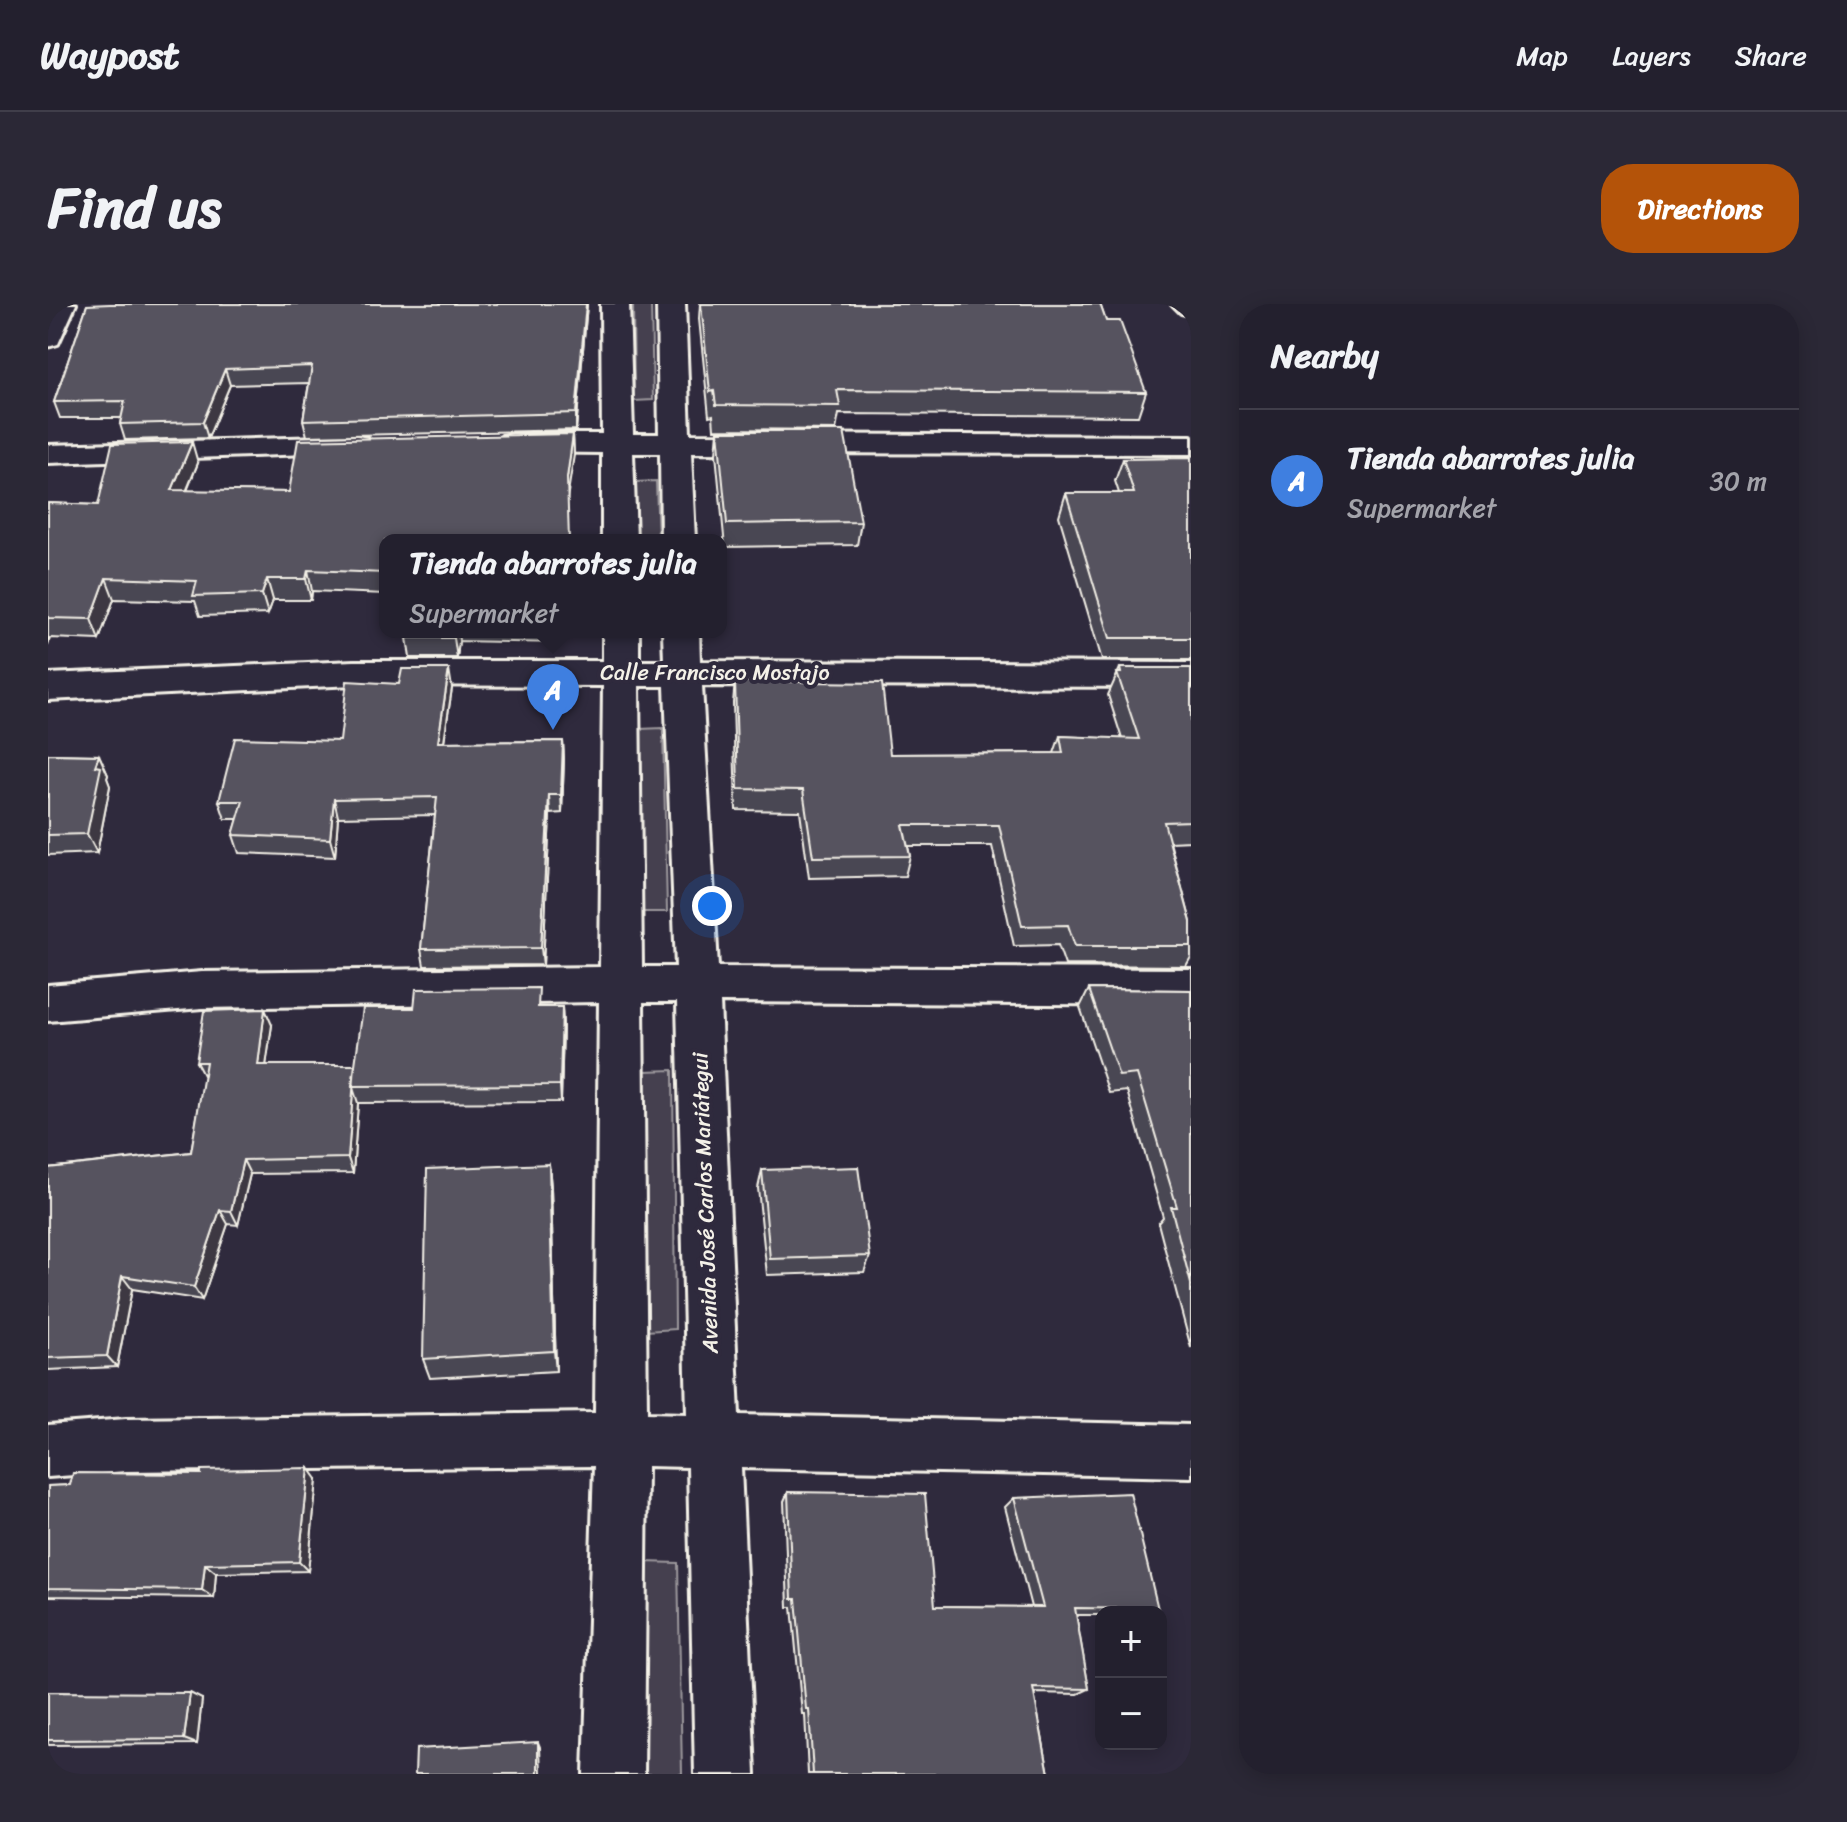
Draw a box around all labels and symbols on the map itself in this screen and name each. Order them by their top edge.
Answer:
street label: Calle Francisco Mostajo [600,653,830,692]
pin: A [527,664,579,730]
your location [692,886,732,926]
street label: Avenida José Carlos Mariátegui [680,1051,730,1355]

